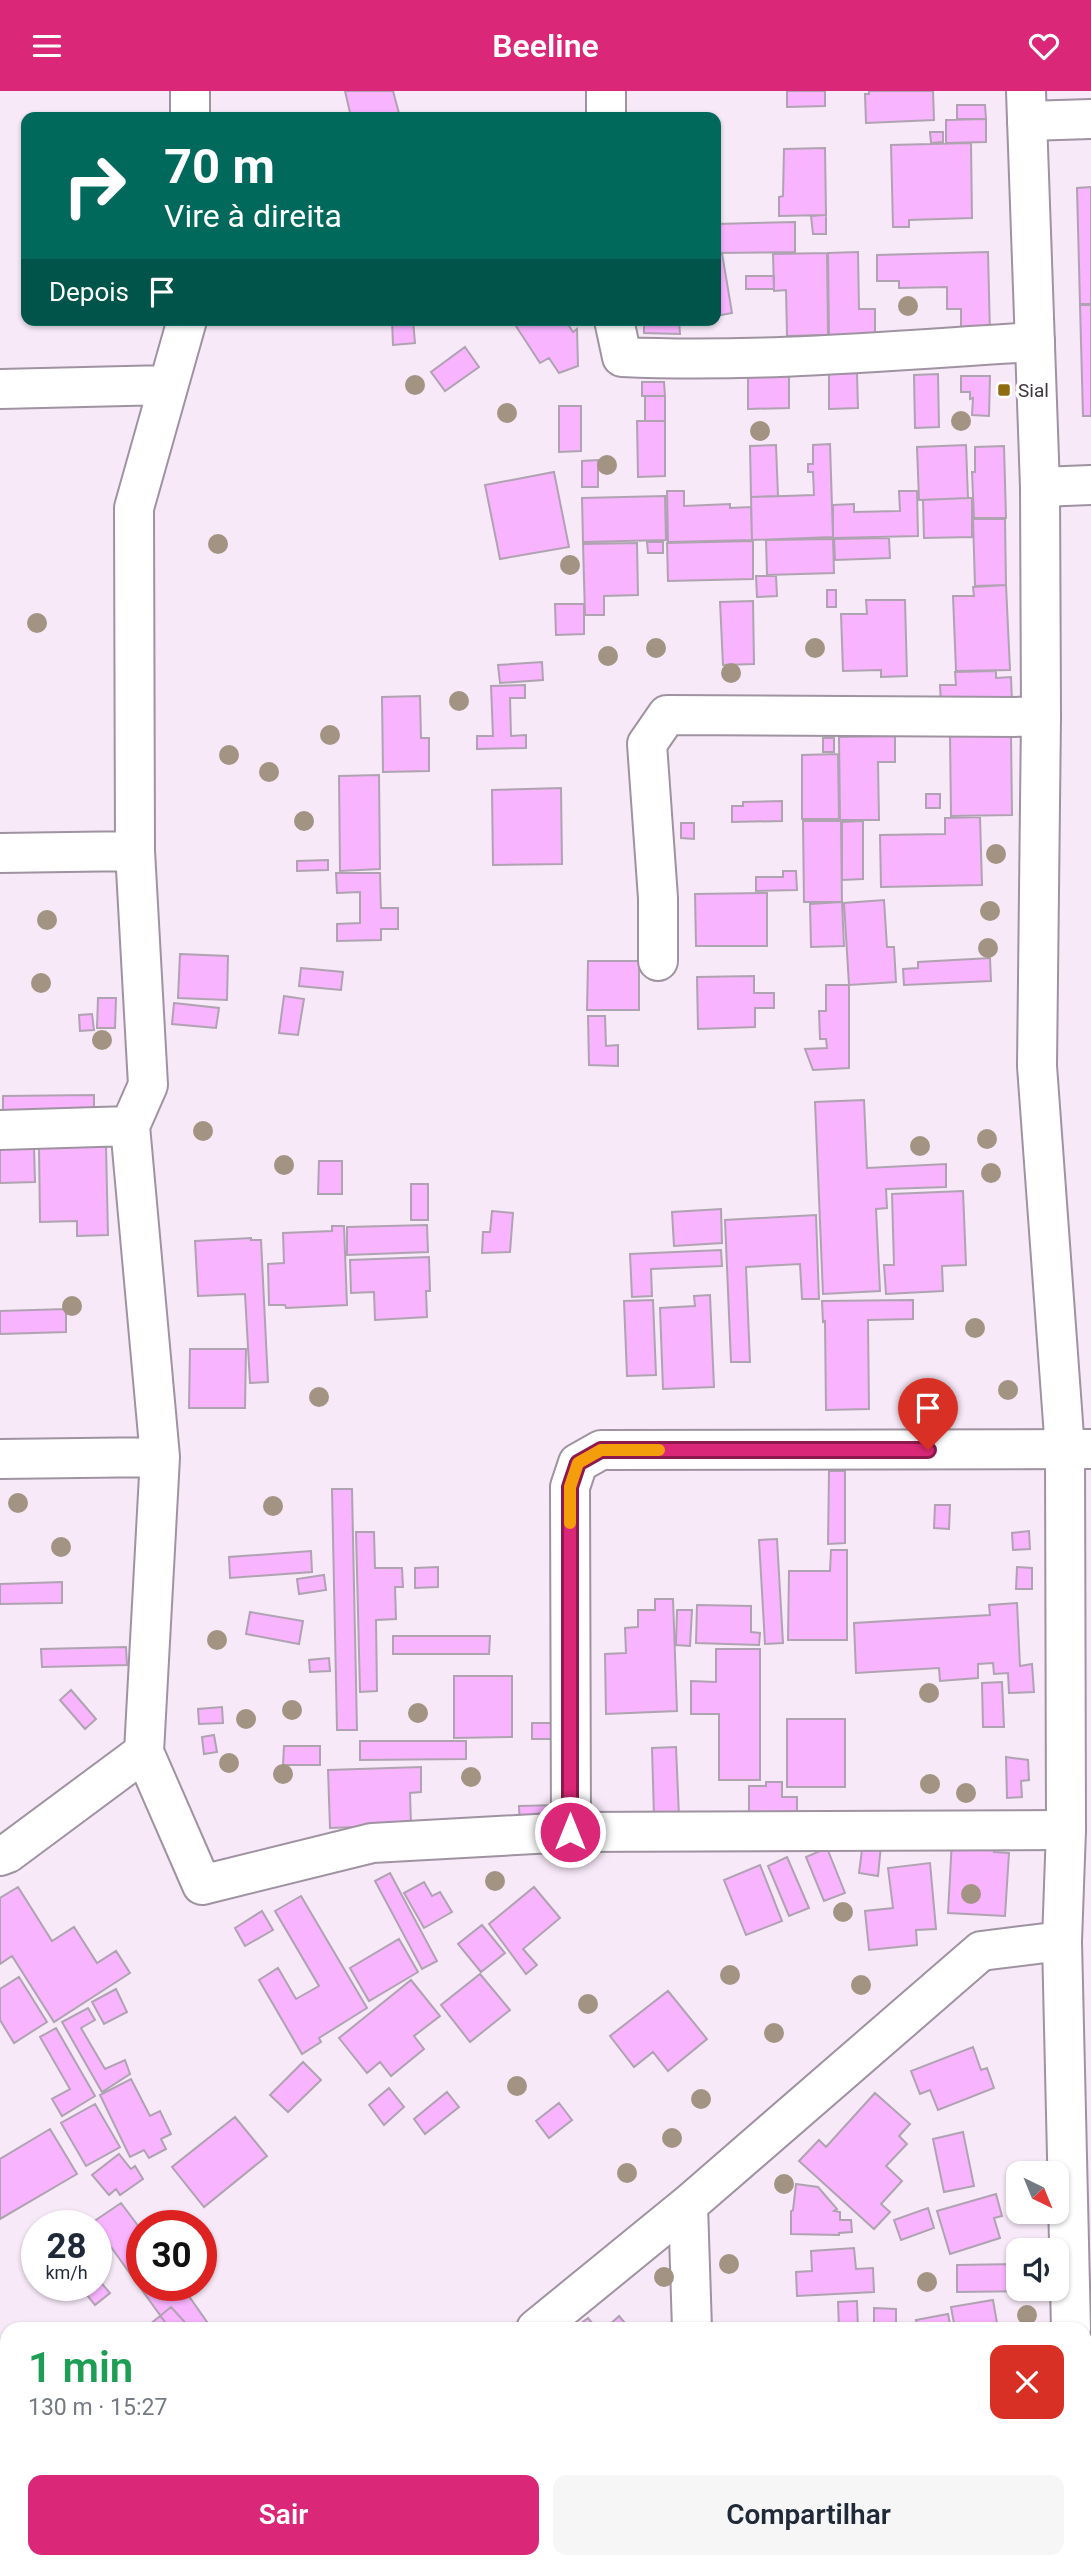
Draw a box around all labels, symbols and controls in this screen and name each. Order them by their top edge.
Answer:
icon: menu [28,27,66,65]
text: Beeline [492,27,599,65]
icon: heart [1025,27,1063,65]
text: 70 m [164,138,275,195]
icon: right [49,140,140,231]
text: Vire à direita [164,197,342,235]
icon: arrive [143,273,181,311]
text: Depois [49,277,129,307]
place label: Sial [1018,379,1049,402]
marker: Sial [996,382,1012,398]
pin [898,1378,958,1450]
icon: arrive [909,1389,947,1427]
position arrow [533,1795,607,1869]
north arrow [1006,2161,1069,2224]
map controls [1006,2161,1069,2301]
speed limit sign: 30 [126,2210,217,2301]
text: 28 [46,2226,87,2267]
button: sound [1006,2238,1069,2301]
text: km/h [45,2262,88,2283]
text: 1 min [28,2343,133,2392]
button: close [990,2345,1064,2419]
text: 130 m · 15:27 [28,2394,167,2421]
button: Sair [28,2475,539,2555]
button: Compartilhar [553,2475,1064,2555]

